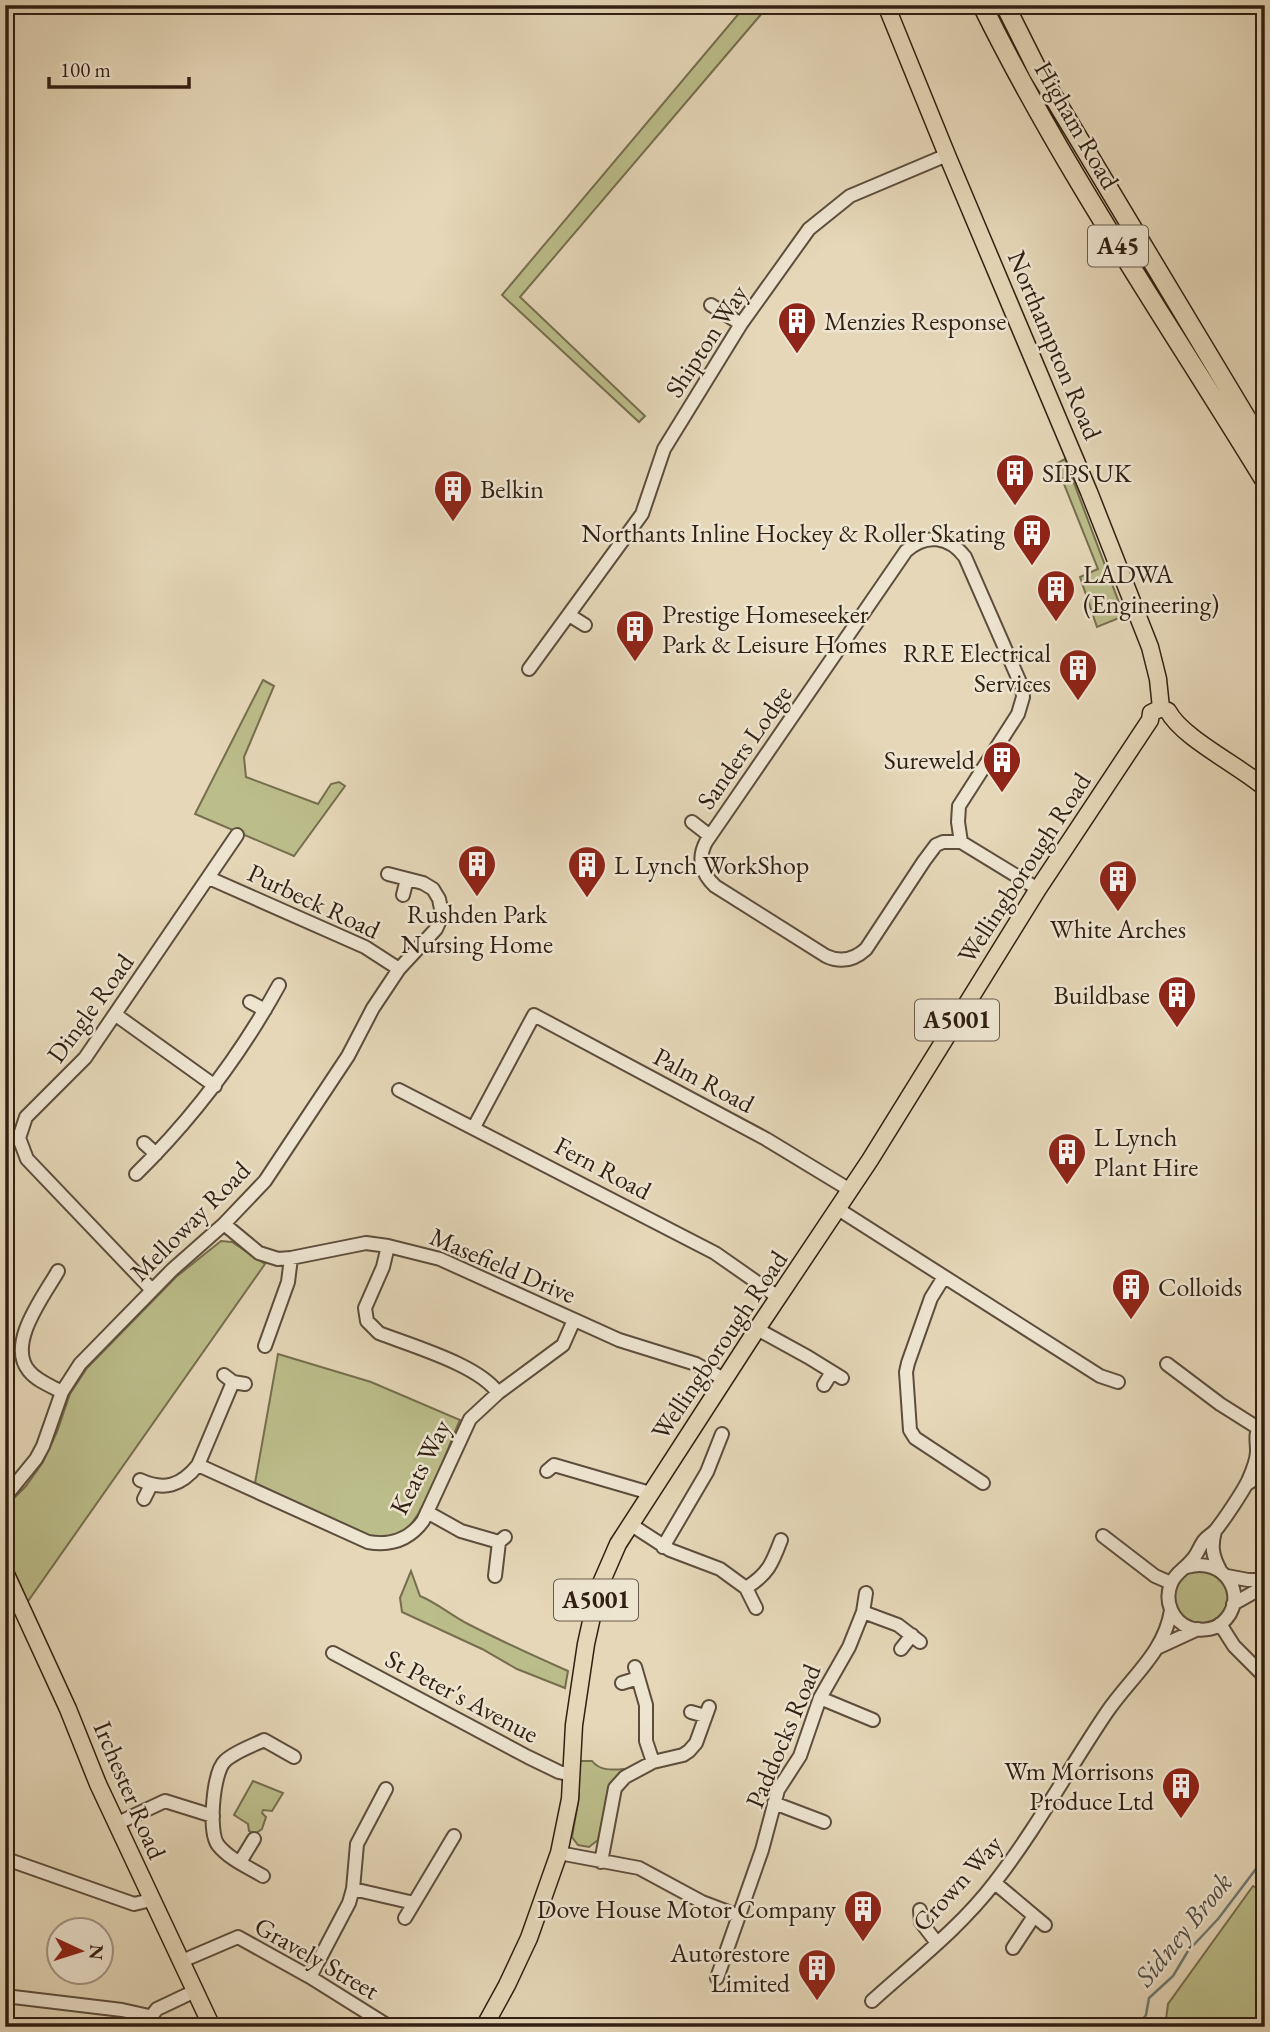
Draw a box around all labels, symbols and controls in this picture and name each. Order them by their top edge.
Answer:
scale bar [49,46,189,90]
street label: Higham Road [1027,55,1128,196]
text: 100 m [60,56,111,83]
road number: A45 [1088,226,1148,267]
street label: Northampton Road [1000,245,1110,445]
street label: Shipton Way [657,278,755,404]
building icon: Menzies Response [776,300,818,355]
place label: Menzies Response [824,304,1006,338]
building icon: SIPS UK [994,452,1036,507]
place label: SIPS UK [1042,456,1132,490]
building icon: Belkin [432,468,474,523]
place label: Belkin [480,472,544,506]
building icon: Northants Inline Hockey & Roller Skating [1011,512,1053,567]
place label: Northants Inline Hockey & Roller Skating [581,516,1006,550]
place label: LADWA (Engineering) [1083,557,1219,621]
building icon: LADWA (Engineering) [1035,568,1077,623]
place label: Prestige Homeseeker Park & Leisure Homes [662,597,887,661]
building icon: Prestige Homeseeker Park & Leisure Homes [614,608,656,663]
place label: RRE Electrical Services [903,636,1051,700]
building icon: RRE Electrical Services [1057,647,1099,702]
street label: Sanders Lodge [689,678,799,816]
building icon: Sureweld [981,739,1023,794]
place label: Sureweld [884,743,976,777]
street label: Wellingborough Road [950,765,1099,970]
building icon: Rushden Park Nursing Home [456,843,498,898]
building icon: L Lynch WorkShop [566,844,608,899]
place label: L Lynch WorkShop [614,848,809,882]
street label: Purbeck Road [242,856,386,947]
building icon: White Arches [1097,858,1139,913]
place label: Rushden Park Nursing Home [401,897,553,961]
place label: White Arches [1050,912,1186,946]
street label: Dingle Road [39,946,142,1069]
building icon: Buildbase [1156,974,1198,1029]
place label: Buildbase [1053,978,1150,1012]
road number: A5001 [915,1000,999,1040]
street label: Palm Road [648,1039,761,1121]
place label: L Lynch Plant Hire [1094,1120,1198,1184]
street label: Fern Road [549,1128,658,1208]
building icon: L Lynch Plant Hire [1046,1131,1088,1186]
street label: Melloway Road [123,1153,258,1288]
street label: Masefield Drive [425,1219,581,1311]
street label: Wellingborough Road [643,1243,795,1446]
building icon: Colloids [1110,1266,1152,1321]
place label: Colloids [1158,1270,1242,1304]
street label: Keats Way [382,1413,459,1520]
road number: A5001 [554,1580,638,1620]
street label: St Peter's Avenue [379,1641,545,1751]
street label: Paddocks Road [737,1658,829,1813]
street label: Irchester Road [86,1716,175,1865]
place label: Wm Morrisons Produce Ltd [1004,1754,1155,1818]
building icon: Wm Morrisons Produce Ltd [1160,1765,1202,1820]
street label: Crown Way [905,1827,1010,1939]
water label: Sidney Brook [1125,1864,1240,1994]
building icon: Dove House Motor Company [842,1888,884,1943]
place label: Dove House Motor Company [537,1892,837,1926]
street label: Gravely Street [249,1909,385,2007]
north arrow [46,1916,116,1986]
place label: Autorestore Limited [669,1936,791,2000]
text: N [83,1944,109,1961]
building icon: Autorestore Limited [796,1947,838,2002]

